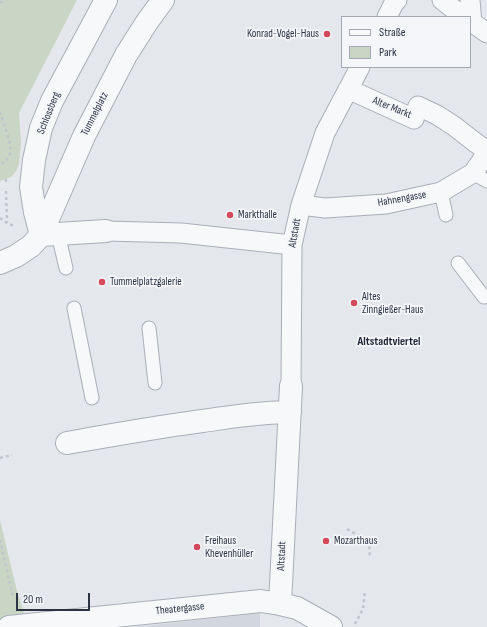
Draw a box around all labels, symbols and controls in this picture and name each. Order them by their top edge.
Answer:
legend [341,16,471,68]
text: Straße [379,25,406,40]
place label: Konrad-Vogel-Haus [247,27,319,41]
marker: Konrad-Vogel-Haus [322,29,332,39]
text: Park [379,45,397,60]
street label: Schlossberg [35,90,63,136]
street label: Tummelplatz [78,90,112,138]
street label: Alter Markt [371,94,413,122]
street label: Hahnengasse [377,188,427,210]
place label: Markthalle [238,208,277,222]
marker: Markthalle [225,210,235,220]
street label: Altstadt [286,217,304,249]
place label: Tummelplatzgalerie [110,275,182,289]
marker: Tummelplatzgalerie [97,277,107,287]
place label: Altes Zinngießer-Haus [362,290,423,316]
marker: Altes Zinngießer-Haus [349,298,359,308]
district label: Altstadtviertel [358,335,420,349]
place label: Freihaus Khevenhüller [205,534,253,560]
place label: Mozarthaus [334,534,377,548]
marker: Mozarthaus [321,536,331,546]
street label: Altstadt [275,541,289,571]
marker: Freihaus Khevenhüller [192,542,202,552]
scale bar [18,585,92,611]
text: 20 m [23,592,43,607]
street label: Theatergasse [155,600,205,618]

